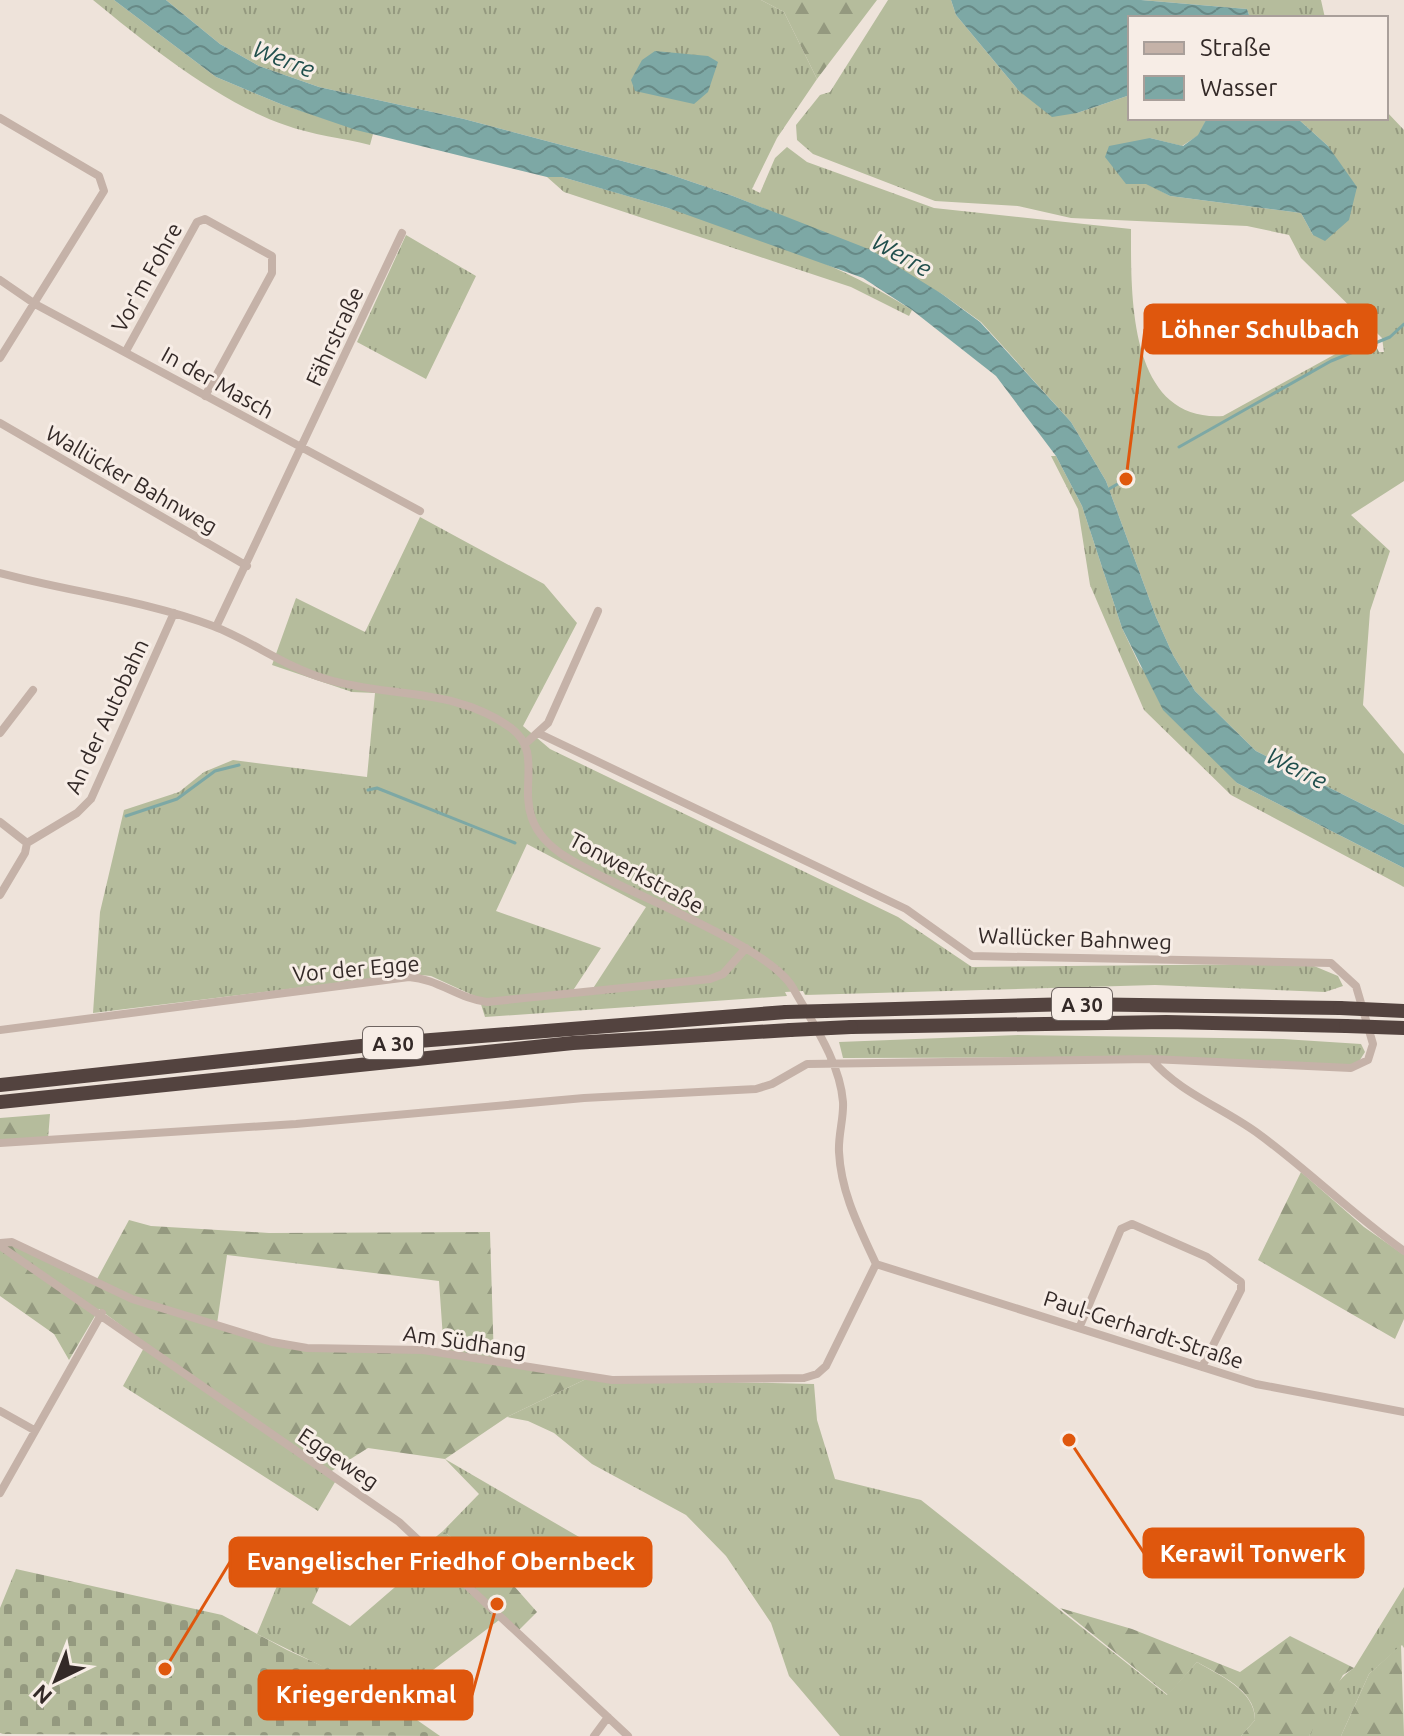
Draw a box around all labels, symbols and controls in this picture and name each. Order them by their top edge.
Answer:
legend [1128,16,1388,120]
text: Straße [1200,34,1271,61]
water label: Werre [249,35,319,83]
text: Wasser [1200,74,1277,101]
street label: Vor'm Fohre [106,218,186,336]
water label: Werre [868,228,936,282]
street label: Fährstraße [300,283,368,389]
callout: Löhner Schulbach [1145,305,1376,353]
text: Löhner Schulbach [1160,316,1360,343]
street label: In der Masch [158,341,278,423]
street label: Wallücker Bahnweg [42,420,222,538]
street label: An der Autobahn [59,635,153,797]
water label: Werre [1263,742,1331,794]
street label: Tonwerkstraße [566,826,708,918]
street label: Wallücker Bahnweg [978,922,1172,954]
street label: Vor der Egge [291,950,421,986]
road number: A 30 [1052,988,1112,1020]
road number: A 30 [363,1027,423,1059]
street label: Paul-Gerhardt-Straße [1041,1285,1247,1373]
street label: Am Südhang [402,1320,528,1362]
street label: Eggeweg [294,1422,384,1494]
callout: Kerawil Tonwerk [1144,1529,1363,1577]
callout: Evangelischer Friedhof Obernbeck [230,1538,651,1586]
text: Kerawil Tonwerk [1160,1540,1347,1567]
text: Evangelischer Friedhof Obernbeck [247,1548,636,1575]
north arrow [16,1640,96,1720]
callout: Kriegerdenkmal [259,1671,472,1719]
text: N [27,1680,57,1710]
text: Kriegerdenkmal [276,1681,456,1708]

